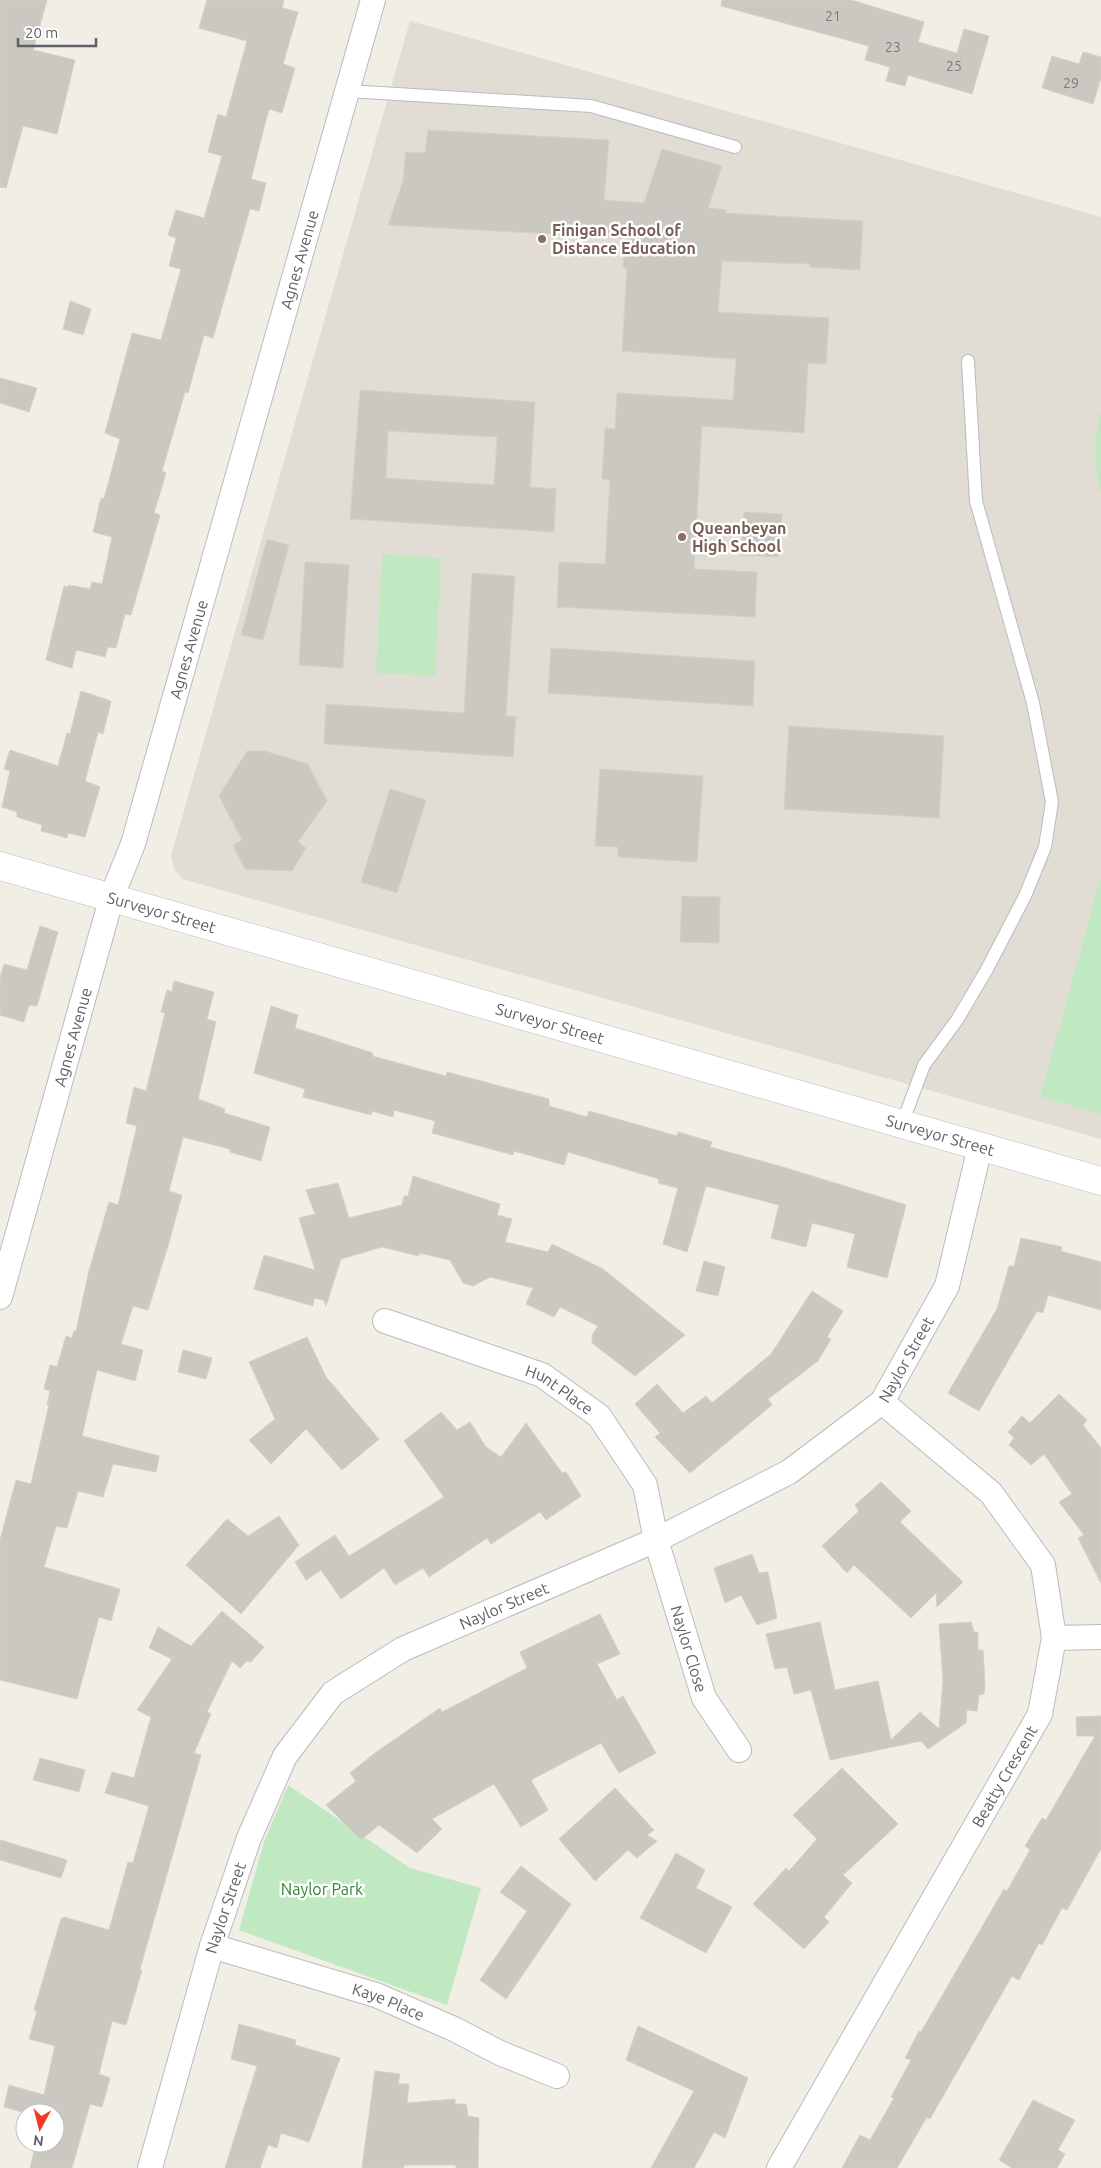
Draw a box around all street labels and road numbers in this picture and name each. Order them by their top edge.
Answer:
street label: Agnes Avenue [277,208,322,311]
street label: Agnes Avenue [166,598,211,701]
street label: Surveyor Street [105,888,219,936]
street label: Agnes Avenue [50,985,95,1089]
street label: Surveyor Street [494,999,607,1048]
street label: Surveyor Street [884,1111,997,1159]
street label: Naylor Street [875,1313,937,1406]
street label: Hunt Place [523,1361,597,1418]
street label: Naylor Street [457,1578,552,1633]
street label: Naylor Close [667,1603,711,1694]
street label: Beatty Crescent [968,1721,1041,1830]
street label: Naylor Street [201,1859,249,1955]
street label: Kaye Place [350,1979,427,2024]

